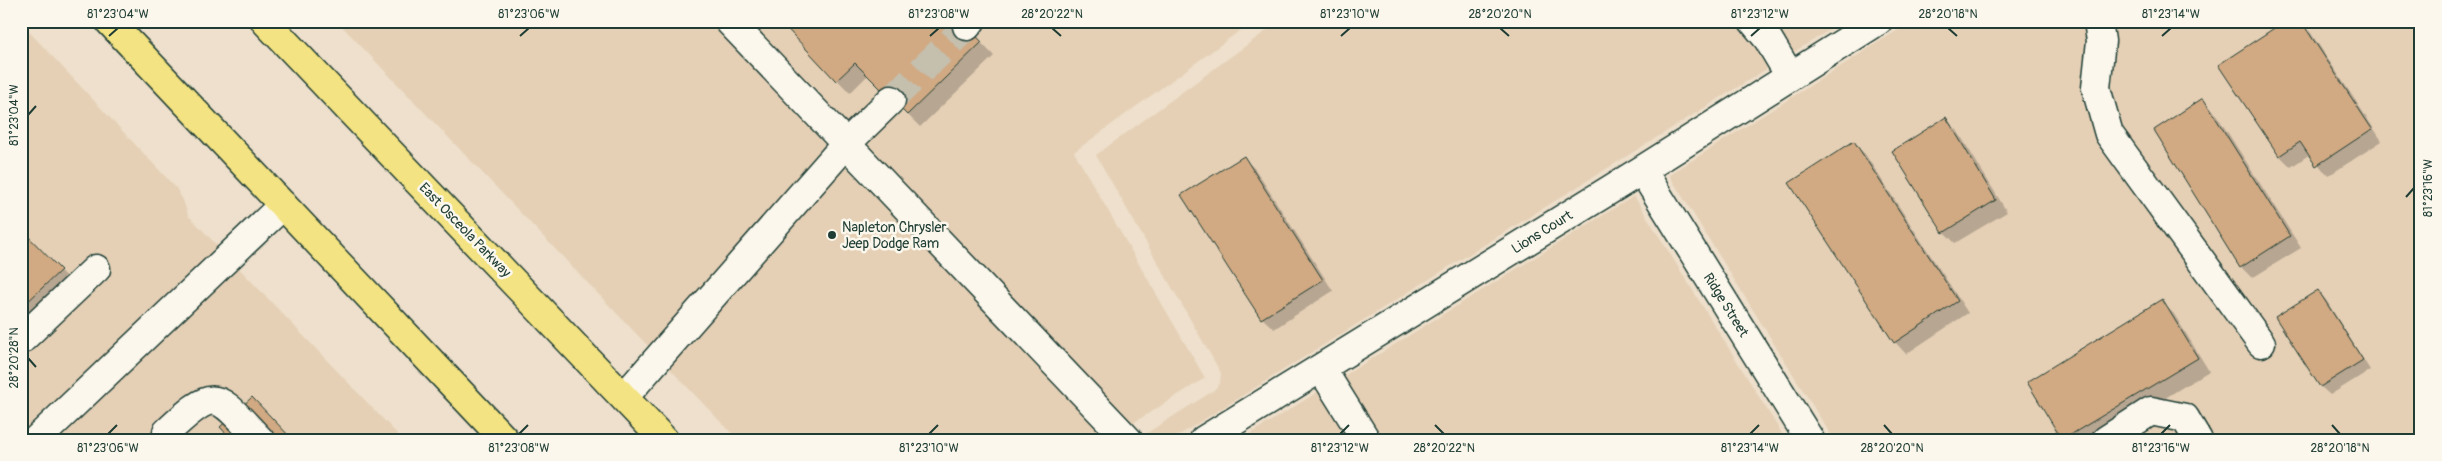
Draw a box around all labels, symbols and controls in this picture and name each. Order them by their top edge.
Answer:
text: 81°23'04"W [87,7,149,22]
text: 81°23'06"W [498,7,560,22]
text: 81°23'08"W [909,7,969,22]
text: 28°20'22"N [1021,7,1083,22]
text: 81°23'10"W [1320,7,1380,22]
text: 28°20'20"N [1468,7,1532,22]
text: 81°23'12"W [1731,7,1789,22]
text: 28°20'18"N [1918,7,1978,22]
text: 81°23'14"W [2142,7,2200,22]
text: 81°23'04"W [7,84,22,146]
text: 81°23'16"W [2421,159,2436,217]
street label: East Osceola Parkway [416,179,514,281]
street label: Lions Court [1508,206,1576,257]
place label: Napleton Chrysler Jeep Dodge Ram [842,219,946,252]
marker: Napleton Chrysler Jeep Dodge Ram [826,229,838,241]
street label: Ridge Street [1700,270,1753,340]
text: 28°20'28"N [7,327,22,389]
text: 81°23'06"W [77,441,139,456]
text: 81°23'08"W [489,441,549,456]
text: 81°23'10"W [899,441,959,456]
text: 81°23'12"W [1311,441,1369,456]
text: 28°20'22"N [1413,441,1475,456]
text: 81°23'14"W [1721,441,1779,456]
text: 28°20'20"N [1860,441,1924,456]
text: 81°23'16"W [2132,441,2190,456]
text: 28°20'18"N [2310,441,2370,456]

